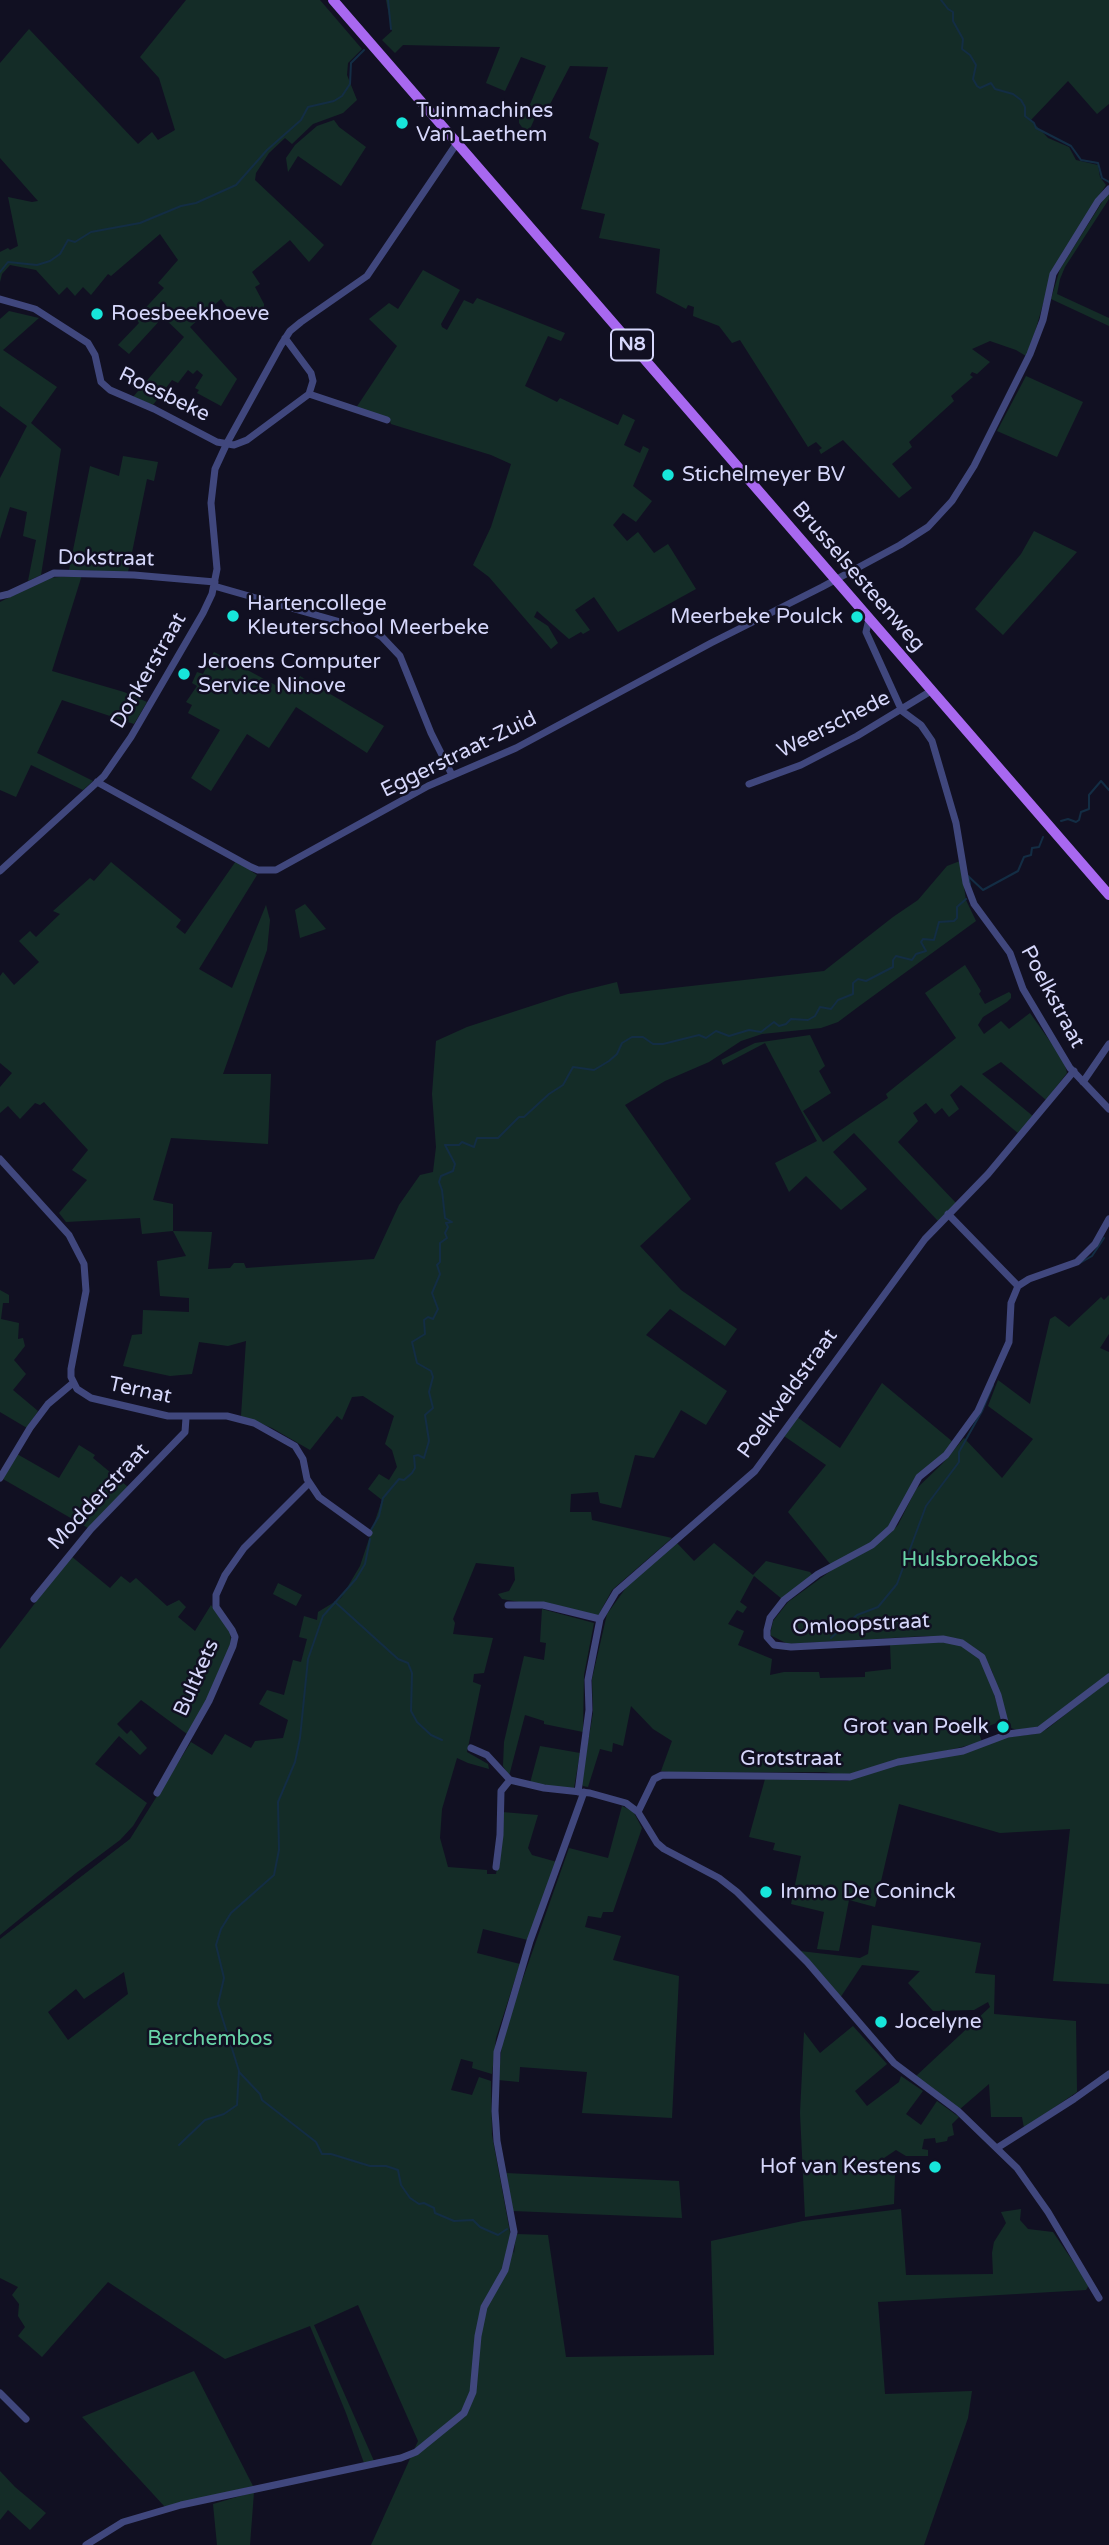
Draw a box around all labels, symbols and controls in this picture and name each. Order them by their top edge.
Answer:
place label: Tuinmachines Van Laethem [416,98,553,148]
marker: Tuinmachines Van Laethem [394,115,410,131]
place label: Roesbeekhoeve [111,301,269,327]
marker: Roesbeekhoeve [89,306,105,322]
road number: N8 [611,330,653,360]
street label: Roesbeke [114,362,214,428]
place label: Stichelmeyer BV [682,462,845,488]
marker: Stichelmeyer BV [660,467,676,483]
street label: Brusselsesteenweg [786,497,930,657]
street label: Dokstraat [57,546,155,572]
place label: Hartencollege Kleuterschool Meerbeke [247,591,489,641]
place label: Meerbeke Poulck [670,604,843,630]
marker: Hartencollege Kleuterschool Meerbeke [225,608,241,624]
street label: Donkerstraat [106,609,192,733]
marker: Meerbeke Poulck [849,609,865,625]
place label: Jeroens Computer Service Ninove [198,649,381,699]
marker: Jeroens Computer Service Ninove [176,666,192,682]
street label: Weerschede [773,686,895,764]
street label: Eggerstraat-Zuid [377,706,541,804]
street label: Poelkstraat [1014,941,1090,1053]
street label: Poelkveldstraat [733,1324,843,1464]
street label: Ternat [106,1372,174,1410]
street label: Modderstraat [43,1438,155,1556]
park label: Hulsbroekbos [902,1547,1038,1573]
street label: Omloopstraat [792,1609,930,1641]
street label: Bultkets [169,1636,225,1720]
place label: Grot van Poelk [843,1714,989,1740]
marker: Grot van Poelk [995,1719,1011,1735]
street label: Grotstraat [740,1746,842,1772]
place label: Immo De Coninck [780,1879,956,1905]
marker: Immo De Coninck [758,1884,774,1900]
place label: Jocelyne [895,2009,982,2035]
marker: Jocelyne [873,2014,889,2030]
park label: Berchembos [147,2026,273,2052]
place label: Hof van Kestens [760,2154,921,2180]
marker: Hof van Kestens [927,2159,943,2175]

